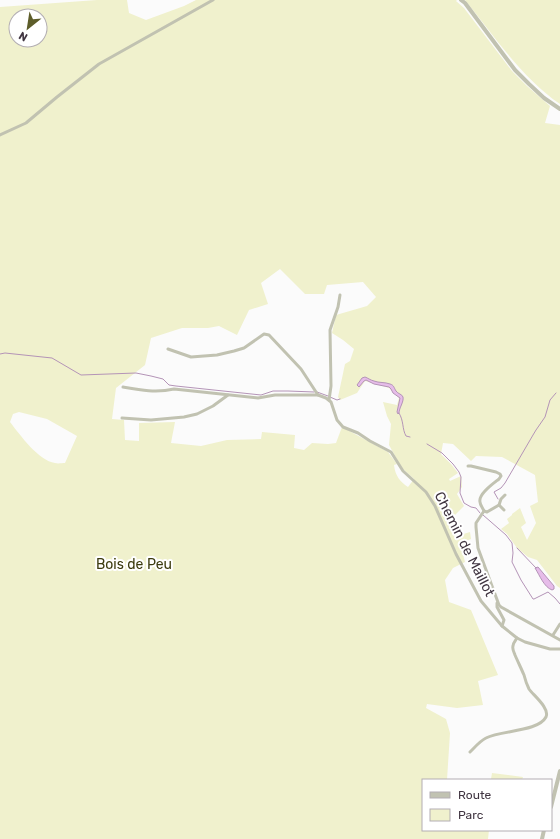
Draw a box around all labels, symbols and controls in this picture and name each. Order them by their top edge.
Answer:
north arrow [8,8,48,48]
text: N [17,29,30,44]
street label: Chemin de Maillot [431,489,499,600]
park label: Bois de Peu [96,556,172,573]
legend [422,779,552,831]
text: Route [458,788,492,802]
text: Parc [458,808,484,822]

